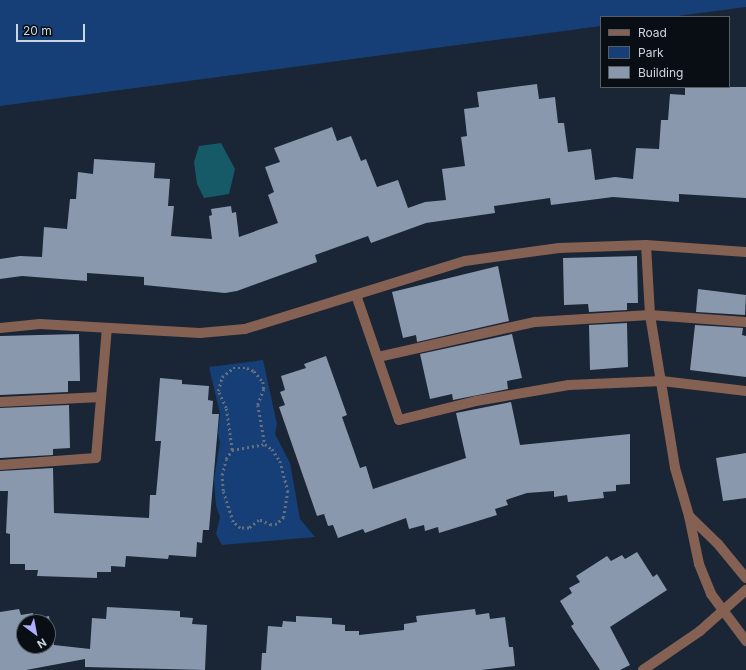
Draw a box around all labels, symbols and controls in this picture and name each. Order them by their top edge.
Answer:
scale bar [18,16,87,42]
legend [600,16,730,88]
text: 20 m [23,23,52,38]
text: Road [638,25,667,40]
text: Park [638,45,664,60]
text: Building [638,65,683,80]
north arrow [16,614,56,654]
text: N [35,635,49,651]

